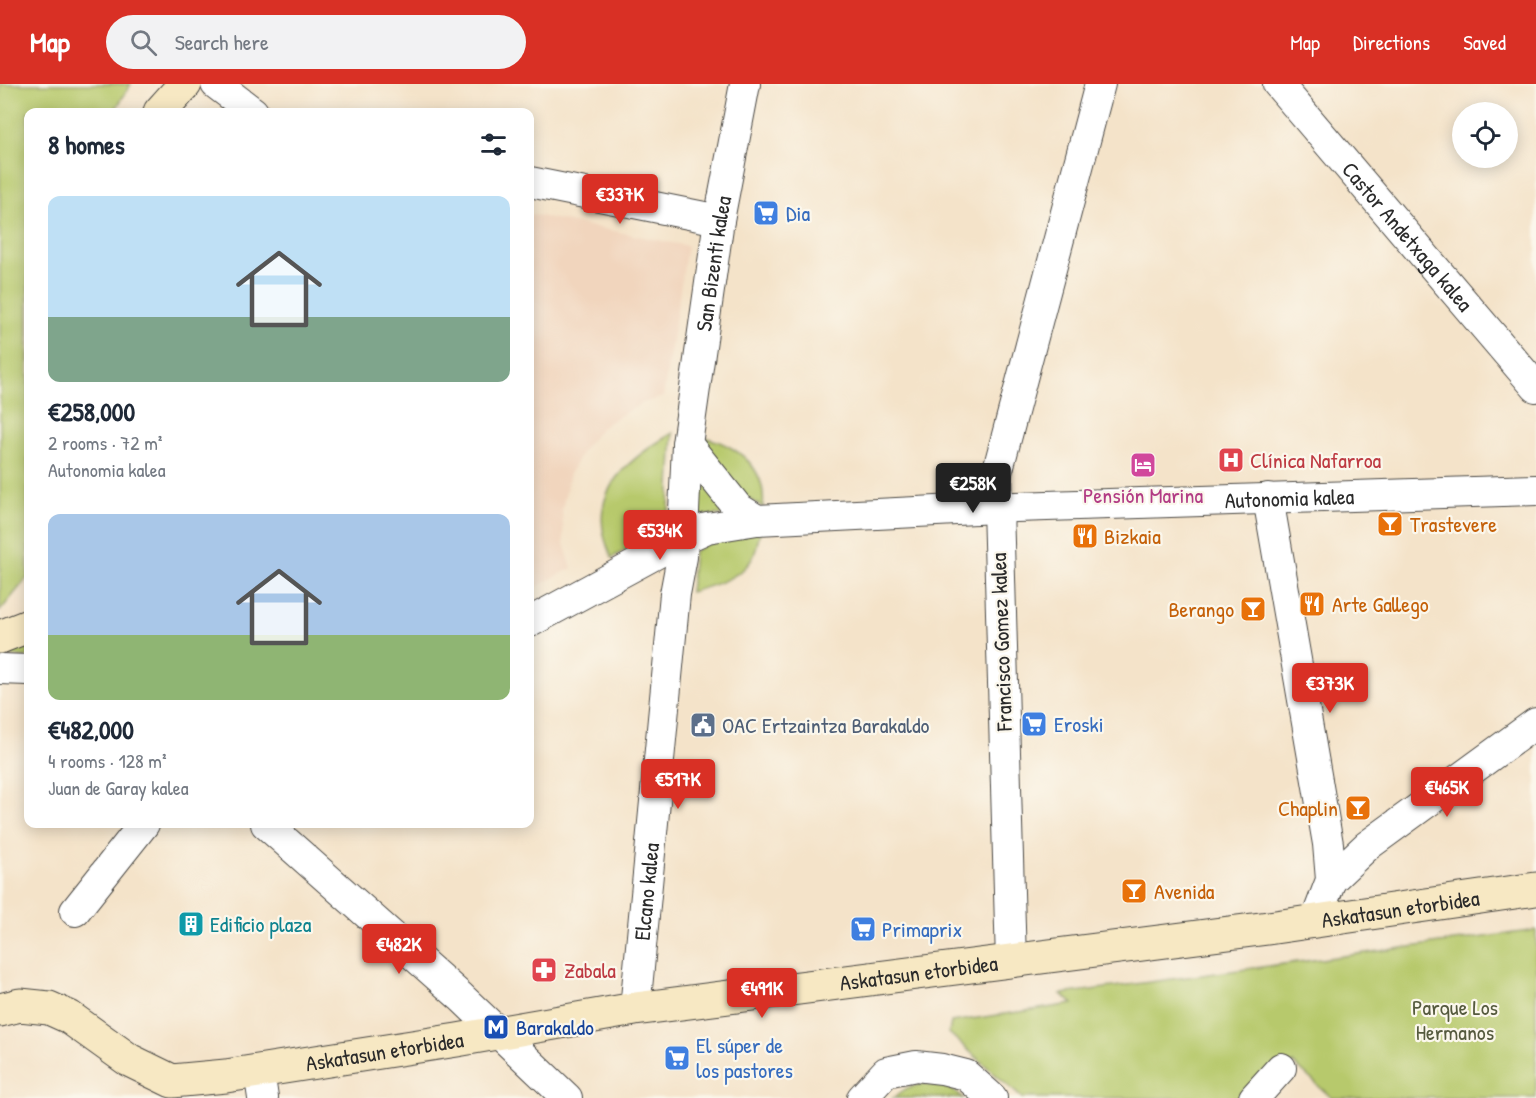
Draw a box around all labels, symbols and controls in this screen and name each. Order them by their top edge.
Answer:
search box [106,15,526,69]
text: Map [30,23,70,61]
icon: search [127,26,160,59]
text: Search here [175,27,269,57]
text: Map [1290,28,1320,57]
text: Directions [1353,28,1430,57]
text: Saved [1463,28,1506,57]
map controls [1452,102,1518,168]
button: locate [1452,102,1518,168]
text: 8 homes [48,127,125,162]
icon: filters [477,128,510,161]
street label: Castor Andetxaga kalea [1335,155,1480,318]
pin: €337K [578,174,662,225]
text: €337K [596,180,644,207]
street label: San Bizenti kalea [688,193,738,333]
supermarket icon: Dia [751,198,781,228]
place label: Dia [786,198,810,228]
icon: home [225,235,333,343]
text: €258,000 [48,394,135,429]
text: 2 rooms · 72 m² [48,429,162,456]
hospital icon: Clínica Nafarroa [1216,445,1246,475]
place label: Clínica Nafarroa [1250,445,1382,475]
hotel icon: Pensión Marina [1128,450,1158,480]
text: Autonomia kalea [48,456,166,483]
pin: €258K [931,463,1015,514]
text: €258K [950,469,996,496]
place label: Pensión Marina [1083,480,1203,510]
street label: Autonomia kalea [1224,481,1355,515]
bar icon: Trastevere [1375,509,1405,539]
place label: Trastevere [1410,509,1497,539]
pin: €534K [618,510,702,561]
text: €534K [638,516,683,543]
restaurant icon: Bizkaia [1070,521,1100,551]
place label: Bizkaia [1104,521,1161,551]
street label: Francisco Gomez kalea [983,552,1019,733]
icon: home [225,553,333,661]
restaurant icon: Arte Gallego [1297,589,1327,619]
place label: Arte Gallego [1332,589,1429,619]
place label: Berango [1168,594,1234,624]
bar icon: Berango [1238,594,1268,624]
pin: €373K [1288,663,1372,714]
text: €373K [1306,669,1354,696]
supermarket icon: Eroski [1019,709,1049,739]
place label: Eroski [1054,709,1104,739]
public building icon: OAC Ertzaintza Barakaldo [688,710,718,740]
place label: OAC Ertzaintza Barakaldo [722,710,929,740]
text: €482,000 [48,712,134,747]
text: 4 rooms · 128 m² [48,747,167,774]
pin: €517K [636,759,720,810]
text: €517K [655,765,701,792]
pin: €465K [1405,767,1489,818]
text: €465K [1425,773,1469,800]
text: Juan de Garay kalea [48,774,189,801]
place label: Chaplin [1278,793,1338,823]
bar icon: Chaplin [1343,793,1373,823]
street label: Elcano kalea [627,841,666,942]
bar icon: Avenida [1119,876,1149,906]
place label: Avenida [1154,876,1215,906]
street label: Askatasun etorbidea [1319,882,1482,935]
building icon: Edificio plaza [176,909,206,939]
place label: Edificio plaza [210,909,312,939]
supermarket icon: Primaprix [848,914,878,944]
place label: Primaprix [882,914,962,944]
pin: €482K [357,924,441,975]
text: €482K [376,930,422,957]
street label: Askatasun etorbidea [838,948,1000,998]
pharmacy icon: Zabala [529,955,559,985]
place label: Zabala [564,955,616,985]
pin: €491K [720,968,804,1019]
text: €491K [741,974,783,1001]
park label: Parque Los Hermanos [1412,992,1498,1047]
metro station icon: Barakaldo [481,1012,511,1042]
place label: Barakaldo [516,1012,594,1042]
street label: Askatasun etorbidea [304,1024,466,1078]
place label: El súper de los pastores [696,1030,793,1085]
supermarket icon: El súper de los pastores [662,1043,692,1073]

